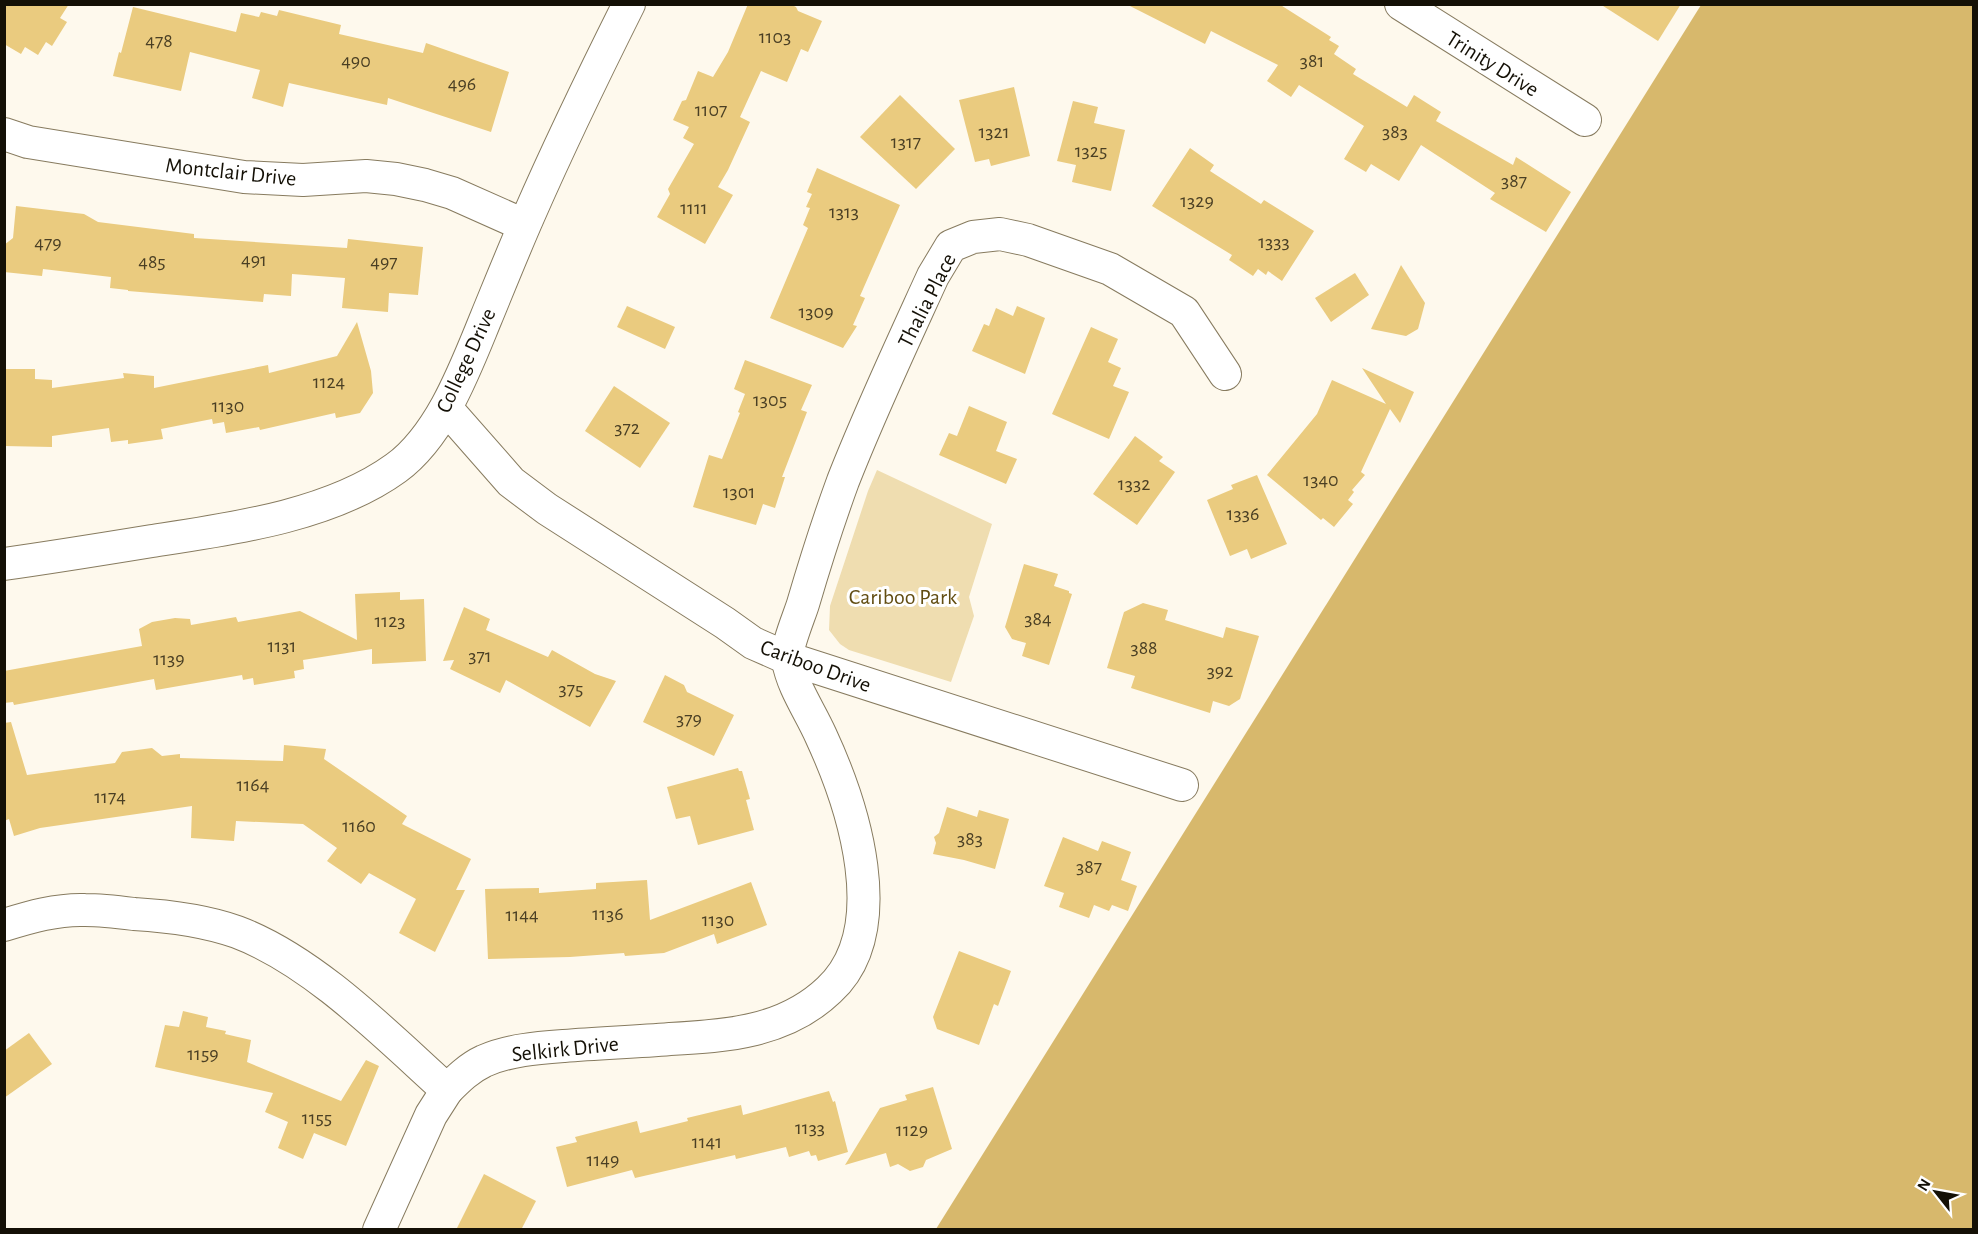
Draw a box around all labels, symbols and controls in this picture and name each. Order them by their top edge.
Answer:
house number: 1103 [759,27,791,47]
street label: Trinity Drive [1442,27,1543,101]
house number: 478 [145,31,173,51]
house number: 490 [341,51,371,71]
house number: 381 [1300,51,1324,71]
house number: 496 [448,74,476,94]
house number: 1107 [695,100,727,120]
house number: 1321 [978,122,1010,142]
house number: 383 [1382,122,1408,142]
house number: 1317 [891,132,921,152]
house number: 1325 [1075,141,1107,161]
street label: Montclair Drive [164,154,297,190]
house number: 387 [1501,171,1527,191]
house number: 1329 [1180,191,1214,211]
house number: 1111 [680,198,708,218]
house number: 1313 [829,202,859,222]
house number: 1333 [1258,232,1290,252]
house number: 479 [34,233,62,253]
house number: 491 [241,250,267,270]
street label: Thalia Place [894,250,960,351]
house number: 485 [138,252,166,272]
house number: 497 [370,252,398,272]
house number: 1309 [798,302,834,322]
street label: College Drive [432,305,500,416]
house number: 1124 [313,372,345,392]
house number: 1305 [753,390,787,410]
house number: 1130 [212,396,244,416]
house number: 372 [614,418,640,438]
house number: 1340 [1303,470,1339,490]
house number: 1332 [1118,474,1150,494]
house number: 1301 [723,482,755,502]
house number: 1336 [1227,504,1259,524]
park label: Cariboo Park [849,586,957,608]
house number: 384 [1024,609,1052,629]
house number: 1123 [374,611,406,631]
house number: 1131 [268,636,296,656]
street label: Cariboo Drive [757,636,874,696]
house number: 388 [1130,638,1158,658]
house number: 371 [468,646,492,666]
house number: 1139 [153,649,185,669]
house number: 392 [1207,661,1233,681]
house number: 375 [559,679,583,699]
house number: 379 [676,709,702,729]
house number: 1164 [237,775,269,795]
house number: 1174 [94,787,126,807]
house number: 1160 [342,816,376,836]
house number: 383 [957,829,983,849]
house number: 387 [1076,857,1102,877]
house number: 1136 [592,904,624,924]
house number: 1144 [506,905,539,925]
house number: 1130 [702,910,734,930]
street label: Selkirk Drive [511,1032,620,1066]
house number: 1159 [187,1044,219,1064]
house number: 1155 [302,1108,332,1128]
house number: 1133 [795,1118,825,1138]
house number: 1129 [896,1120,928,1140]
house number: 1141 [692,1132,722,1152]
house number: 1149 [587,1150,619,1170]
north arrow [1906,1162,1966,1222]
text: N [1914,1176,1934,1194]

